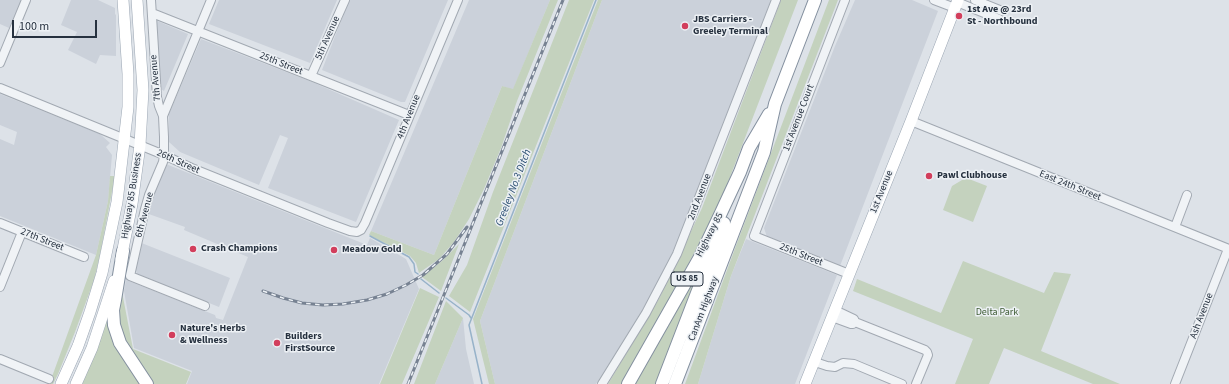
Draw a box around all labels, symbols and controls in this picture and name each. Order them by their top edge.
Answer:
place label: 1st Ave @ 23rd St - Northbound [967,4,1038,28]
marker: 1st Ave @ 23rd St - Northbound [954,11,964,21]
scale bar [14,12,99,38]
street label: 5th Avenue [313,14,343,62]
place label: JBS Carriers - Greeley Terminal [693,14,768,38]
text: 100 m [19,18,49,35]
marker: JBS Carriers - Greeley Terminal [680,21,690,31]
street label: 25th Street [258,50,304,78]
street label: 7th Avenue [148,54,164,102]
street label: 1st Avenue Court [781,83,817,153]
street label: 4th Avenue [395,93,423,141]
street label: 26th Street [155,147,201,177]
water label: Greeley No.3 Ditch [493,148,535,228]
street label: Highway 85 Business [119,152,145,240]
street label: East 24th Street [1037,168,1103,204]
street label: 1st Avenue [868,169,896,215]
place label: Pawl Clubhouse [937,170,1007,182]
marker: Pawl Clubhouse [924,171,934,181]
street label: 2nd Avenue [686,172,714,222]
street label: 6th Avenue [133,191,157,239]
street label: Highway 85 [694,211,726,259]
street label: 27th Street [19,226,65,254]
street label: 25th Street [778,241,824,269]
place label: Crash Champions [201,243,277,255]
marker: Crash Champions [188,244,198,254]
place label: Meadow Gold [342,244,401,256]
marker: Meadow Gold [329,245,339,255]
road number: US 85 [671,272,703,286]
street label: CanAm Highway [686,275,722,343]
street label: Ash Avenue [1188,291,1216,341]
park label: Delta Park [976,307,1018,319]
place label: Nature's Herbs & Wellness [180,323,246,346]
marker: Nature's Herbs & Wellness [167,330,177,340]
place label: Builders FirstSource [285,331,335,354]
marker: Builders FirstSource [272,338,282,348]

